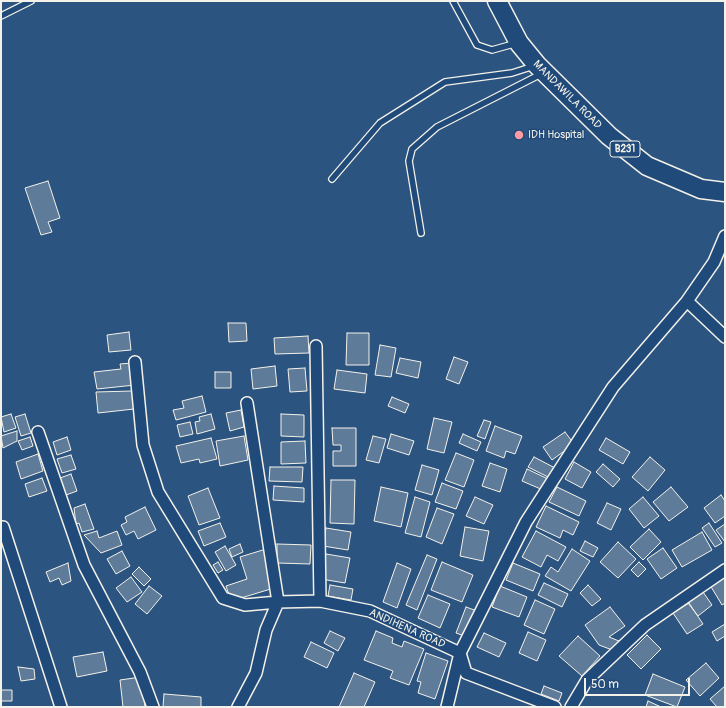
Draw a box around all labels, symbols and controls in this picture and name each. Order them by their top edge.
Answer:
street label: MANDAWILA ROAD [530,58,604,132]
place label: IDH Hospital [528,128,584,142]
marker: IDH Hospital [513,129,525,141]
road number: B231 [610,141,640,157]
street label: ANDIHENA ROAD [367,606,447,652]
scale bar [586,670,692,696]
text: 50 m [591,677,619,692]

